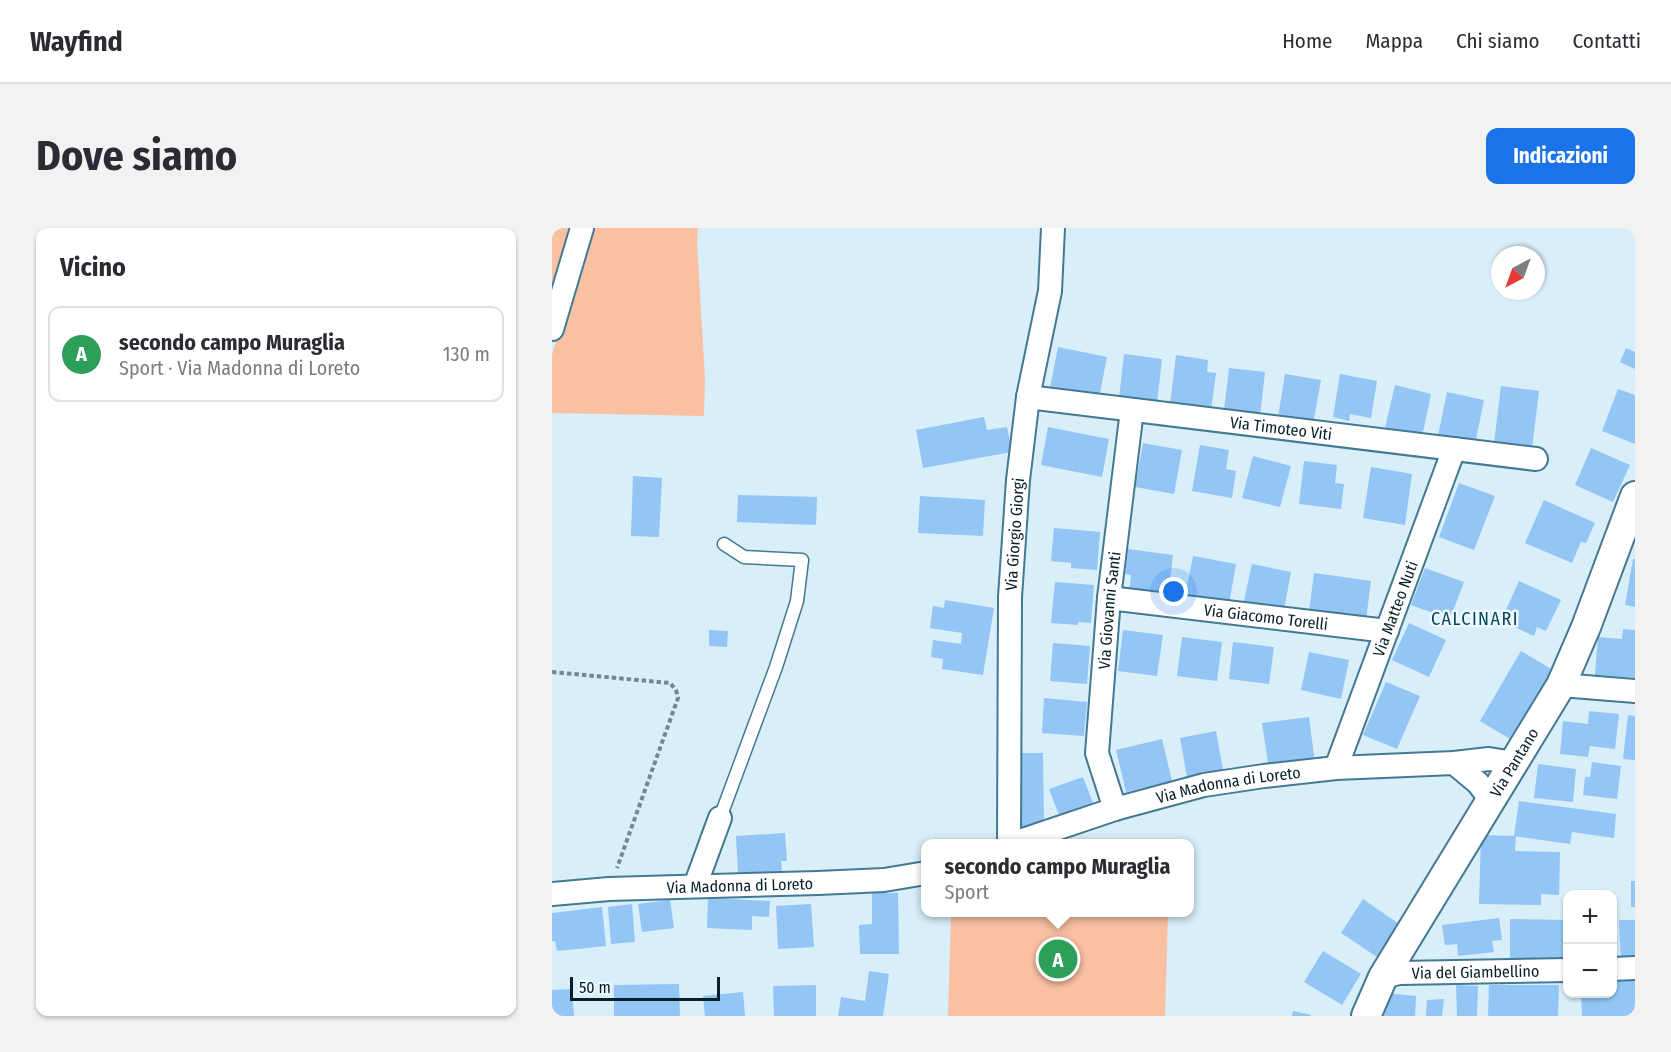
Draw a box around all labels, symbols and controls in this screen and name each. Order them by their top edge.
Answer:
text: Wayfind [30,25,123,58]
text: Home [1282,28,1332,54]
text: Mappa [1365,28,1423,54]
text: Chi siamo [1456,28,1540,54]
text: Contatti [1573,28,1641,54]
button: Indicazioni [1486,128,1635,184]
text: Dove siamo [36,131,237,181]
north arrow [1491,246,1545,300]
text: Vicino [60,252,126,283]
text: secondo campo Muraglia [119,329,345,356]
text: A [76,342,87,366]
text: 130 m [443,342,490,366]
text: Sport · Via Madonna di Loreto [119,356,360,380]
street label: Via Timoteo Viti [1229,412,1333,444]
street label: Via Giorgio Giorgi [1001,477,1028,591]
street label: Via Giovanni Santi [1094,550,1124,670]
street label: Via Matteo Nuti [1369,558,1421,659]
your location [1159,577,1188,606]
street label: Via Giacomo Torelli [1203,600,1329,633]
district label: CALCINARI [1431,608,1519,630]
street label: Via Pantano [1486,724,1542,800]
street label: Via Madonna di Loreto [1154,763,1302,807]
popup [921,839,1194,917]
text: secondo campo Muraglia [945,853,1170,880]
street label: Via Madonna di Loreto [666,874,813,897]
text: Sport [945,880,989,904]
map controls [1563,890,1617,998]
button: + [1563,890,1617,944]
pin: A [1038,936,1078,982]
button: − [1563,944,1617,998]
street label: Via del Giambellino [1412,961,1539,982]
scale bar [570,974,720,1002]
text: 50 m [579,978,611,997]

